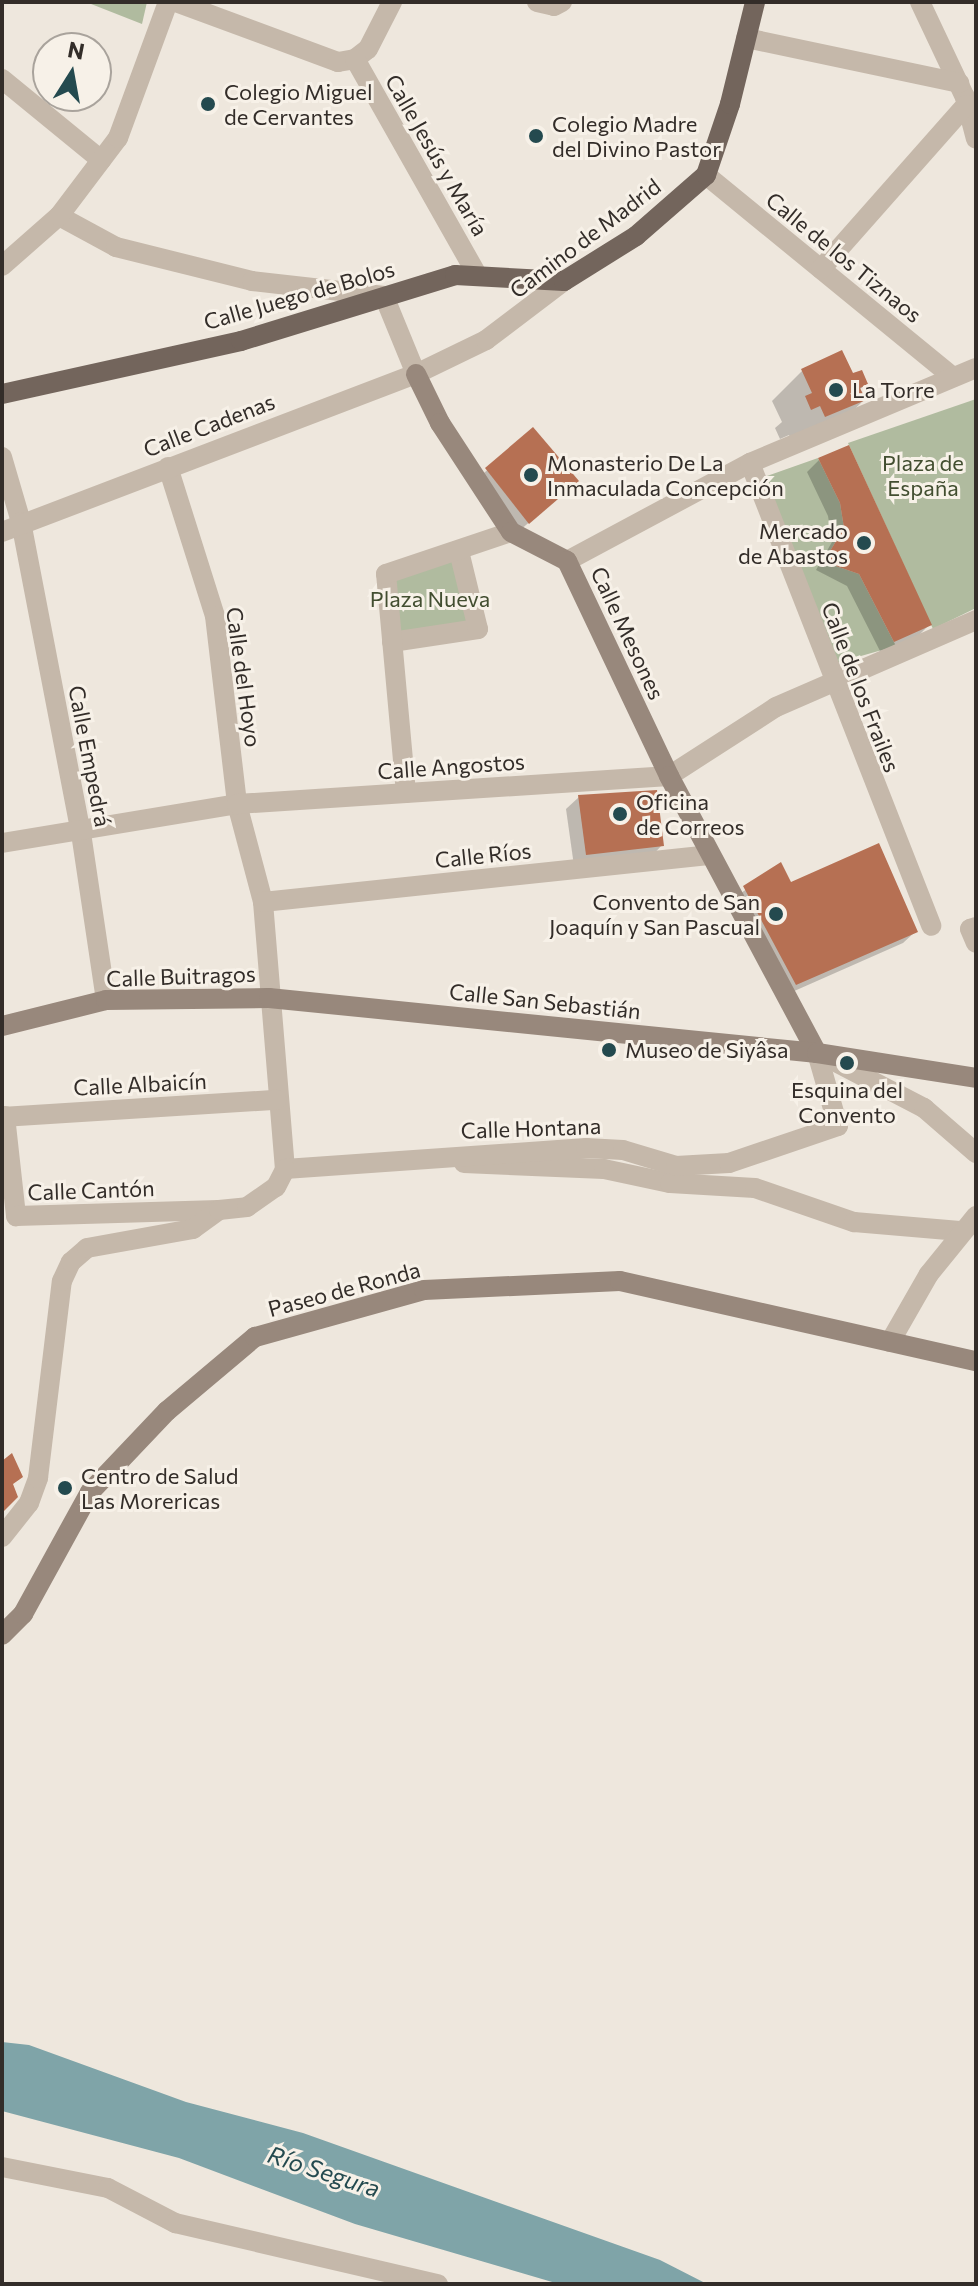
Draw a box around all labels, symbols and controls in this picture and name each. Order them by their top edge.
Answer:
north arrow [32,32,112,112]
text: N [66,35,87,65]
street label: Calle Jesús y María [380,70,494,240]
place label: Colegio Miguel de Cervantes [224,78,372,130]
marker: Colegio Miguel de Cervantes [199,95,217,113]
place label: Colegio Madre del Divino Pastor [552,110,721,162]
marker: Colegio Madre del Divino Pastor [527,127,545,145]
street label: Camino de Madrid [504,173,666,303]
street label: Calle de los Tiznaos [761,186,927,328]
street label: Calle Juego de Bolos [201,255,397,335]
place label: La Torre [852,377,935,403]
marker: La Torre [827,381,845,399]
street label: Calle Cadenas [140,388,278,462]
place label: Monasterio De La Inmaculada Concepción [547,449,784,500]
park label: Plaza de España [882,449,964,500]
marker: Monasterio De La Inmaculada Concepción [522,466,540,484]
place label: Mercado de Abastos [738,517,848,568]
marker: Mercado de Abastos [855,534,873,552]
street label: Calle Mesones [586,562,670,704]
park label: Plaza Nueva [370,586,490,612]
street label: Calle de los Frailes [816,598,906,776]
street label: Calle del Hoyo [221,605,267,749]
street label: Calle Empedrá [63,683,117,829]
street label: Calle Angostos [376,748,526,784]
place label: Oficina de Correos [636,788,744,840]
marker: Oficina de Correos [611,805,629,823]
street label: Calle Ríos [433,837,533,873]
place label: Convento de San Joaquín y San Pascual [549,888,760,940]
marker: Convento de San Joaquín y San Pascual [767,905,785,923]
street label: Calle Buitragos [106,960,256,992]
street label: Calle San Sebastián [448,978,642,1024]
place label: Museo de Siyâsa [625,1037,788,1063]
marker: Museo de Siyâsa [600,1041,618,1059]
marker: Esquina del Convento [838,1054,856,1072]
street label: Calle Albaicín [73,1067,207,1101]
place label: Esquina del Convento [791,1076,903,1128]
street label: Calle Hontana [460,1112,602,1144]
street label: Calle Cantón [27,1175,155,1205]
street label: Paseo de Ronda [265,1256,423,1322]
place label: Centro de Salud Las Morericas [81,1462,239,1514]
marker: Centro de Salud Las Morericas [56,1479,74,1497]
water label: Río Segura [264,2139,384,2203]

